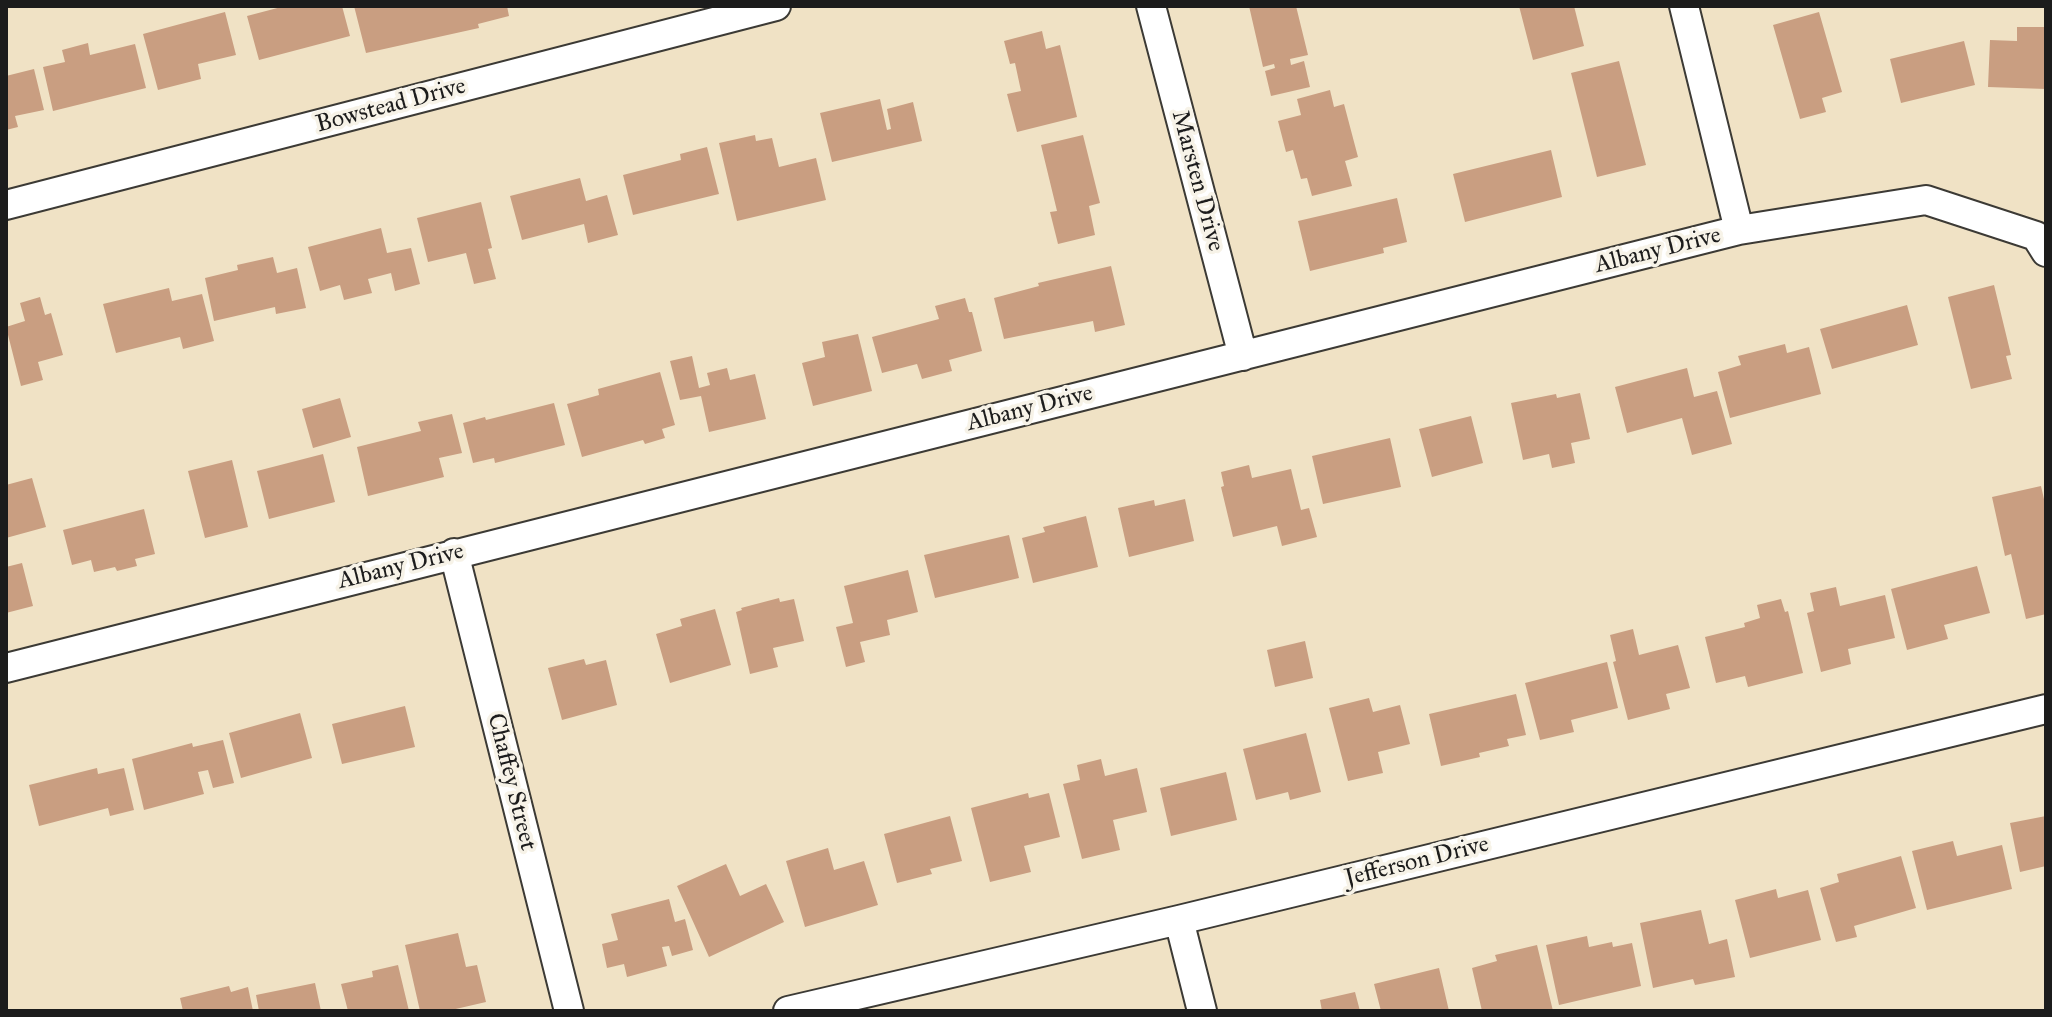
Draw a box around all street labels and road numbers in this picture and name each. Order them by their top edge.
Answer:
street label: Bowstead Drive [313,72,469,140]
street label: Marsten Drive [1164,107,1230,255]
street label: Albany Drive [1592,221,1724,281]
street label: Albany Drive [964,379,1096,439]
street label: Albany Drive [335,537,467,597]
street label: Chaffey Street [480,711,542,853]
street label: Jefferson Drive [1342,830,1492,894]

